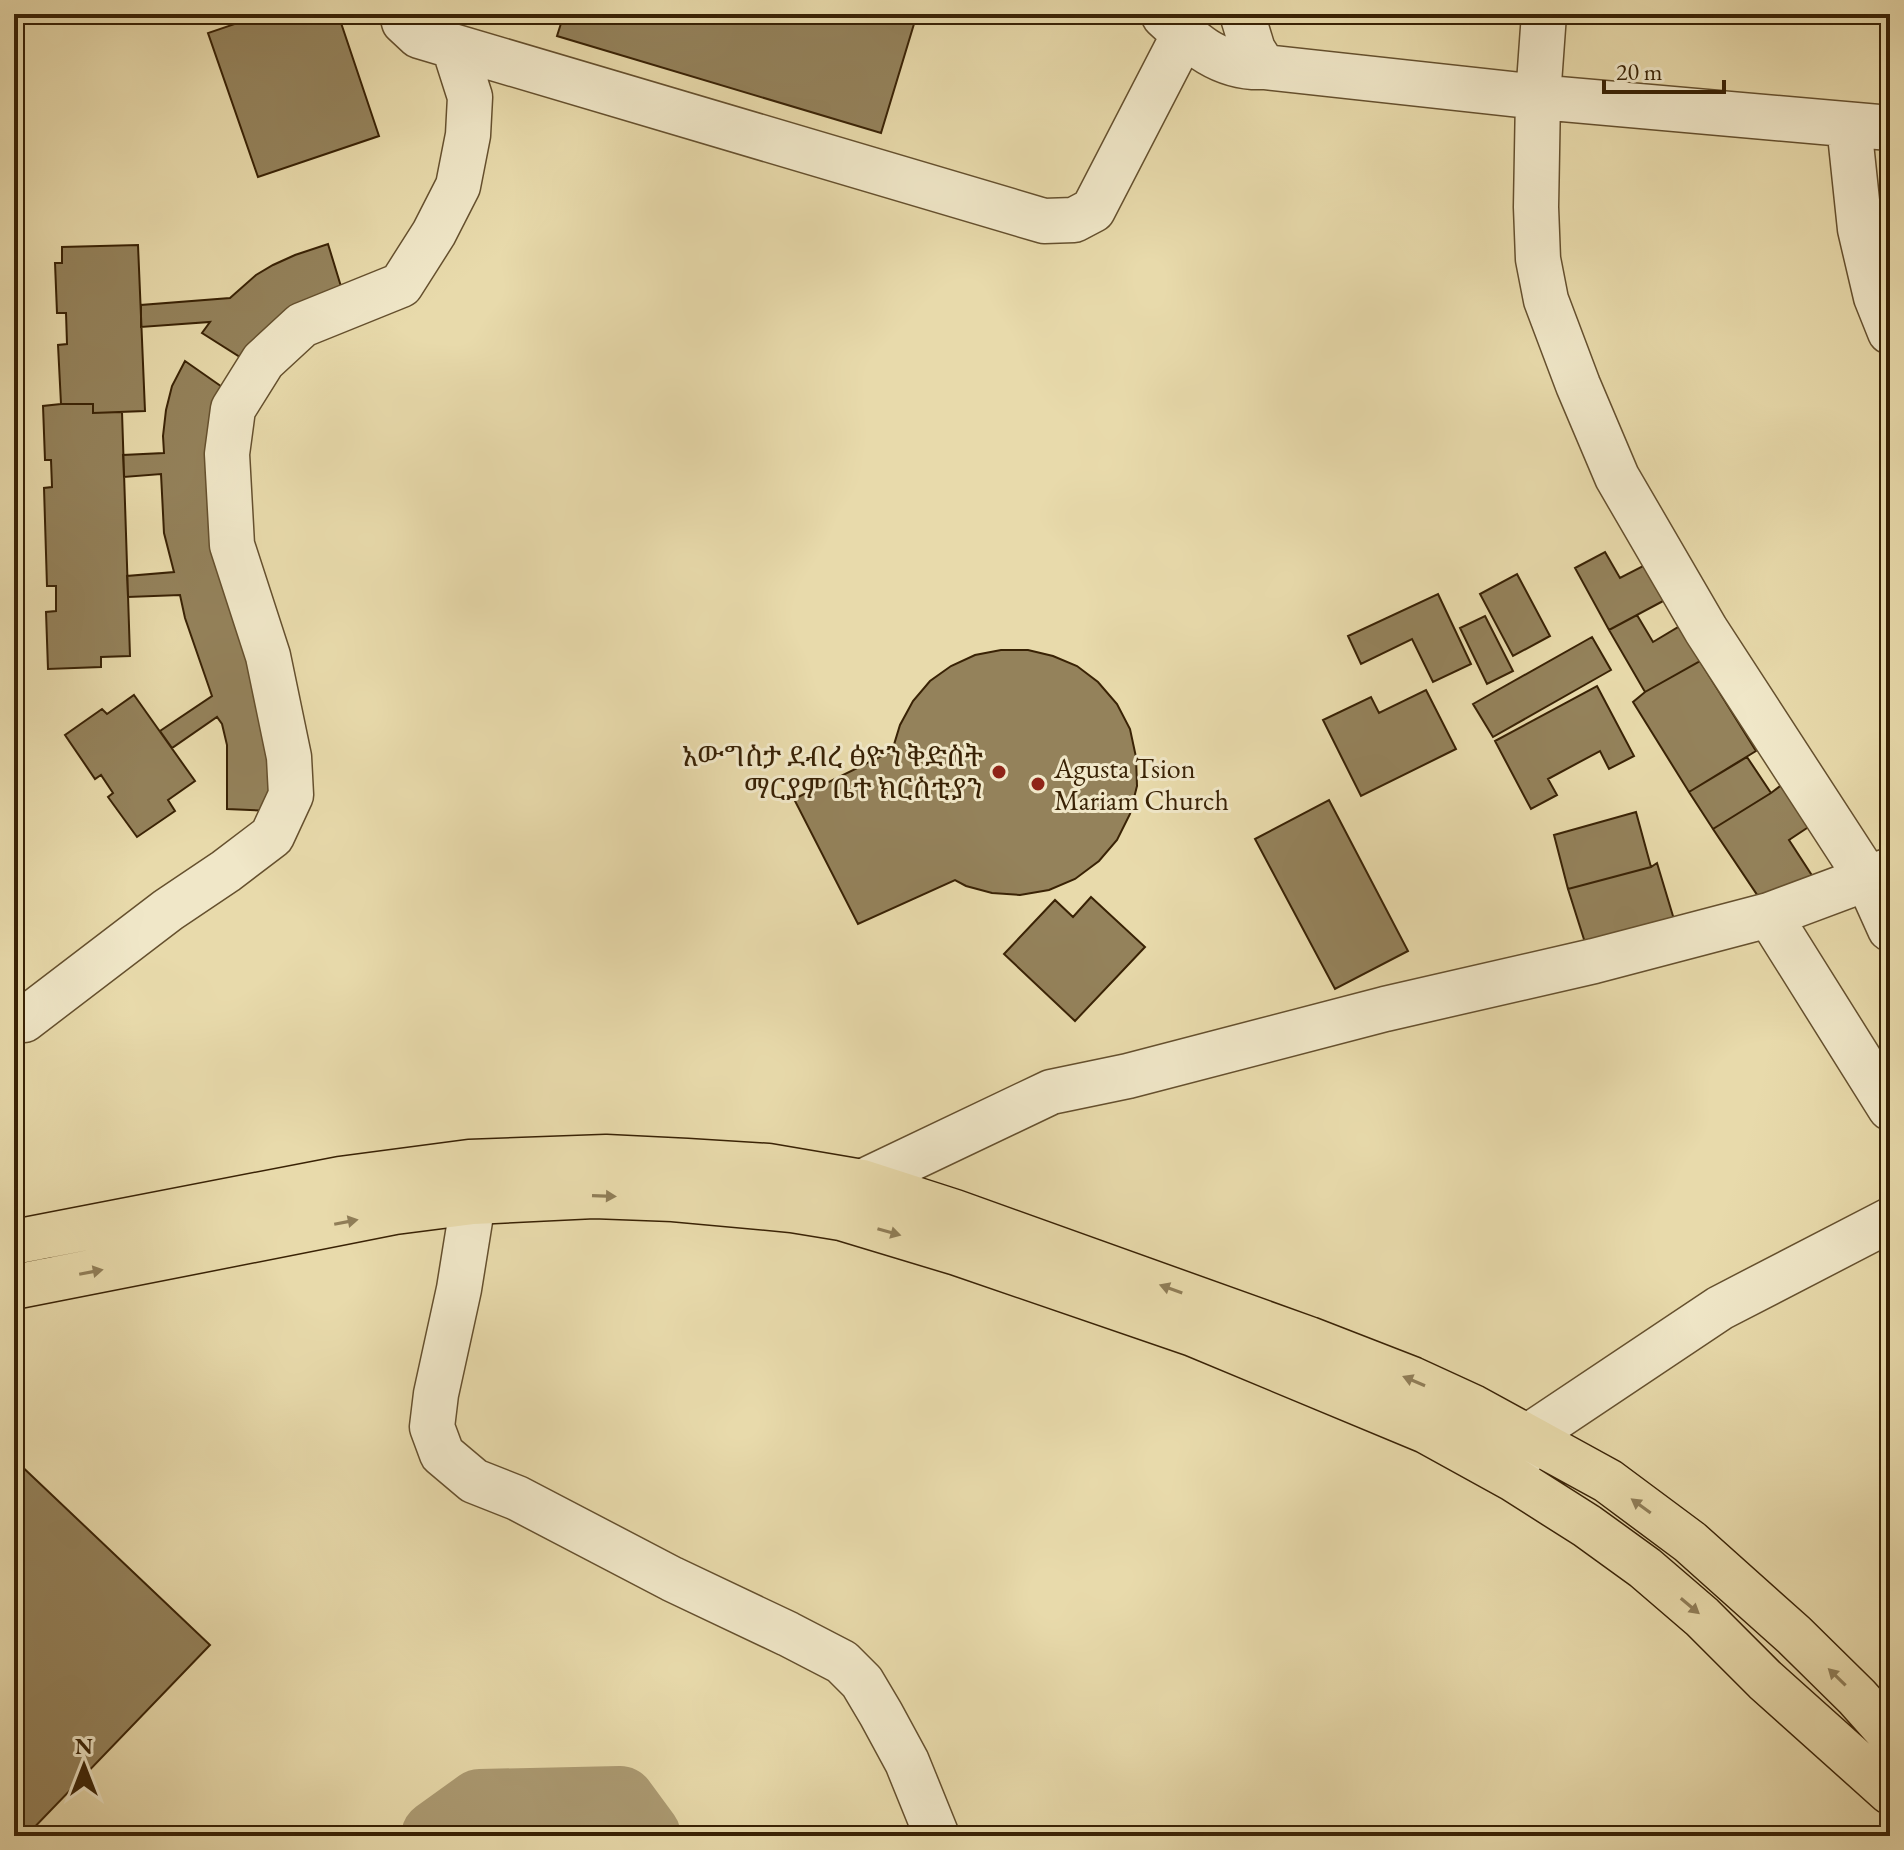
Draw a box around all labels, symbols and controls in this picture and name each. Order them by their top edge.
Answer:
scale bar [1604,44,1724,94]
text: 20 m [1616,56,1663,87]
place label: አውግስታ ደብረ ፅዮን ቅድስት ማርያም ቤተ ክርስቲያን [682,738,984,806]
place label: Agusta Tsion Mariam Church [1053,750,1229,818]
marker: አውግስታ ደብረ ፅዮን ቅድስት ማርያም ቤተ ክርስቲያን [990,763,1008,781]
marker: Agusta Tsion Mariam Church [1029,775,1047,793]
one-way arrow [592,1190,617,1203]
one-way arrow [333,1215,358,1228]
one-way arrow [877,1226,901,1239]
one-way arrow [78,1266,103,1278]
one-way arrow [1159,1282,1183,1295]
one-way arrow [1402,1374,1426,1387]
one-way arrow [1631,1499,1652,1514]
one-way arrow [1679,1597,1699,1614]
one-way arrow [1828,1668,1847,1687]
north arrow [44,1726,124,1806]
text: N [75,1732,93,1761]

